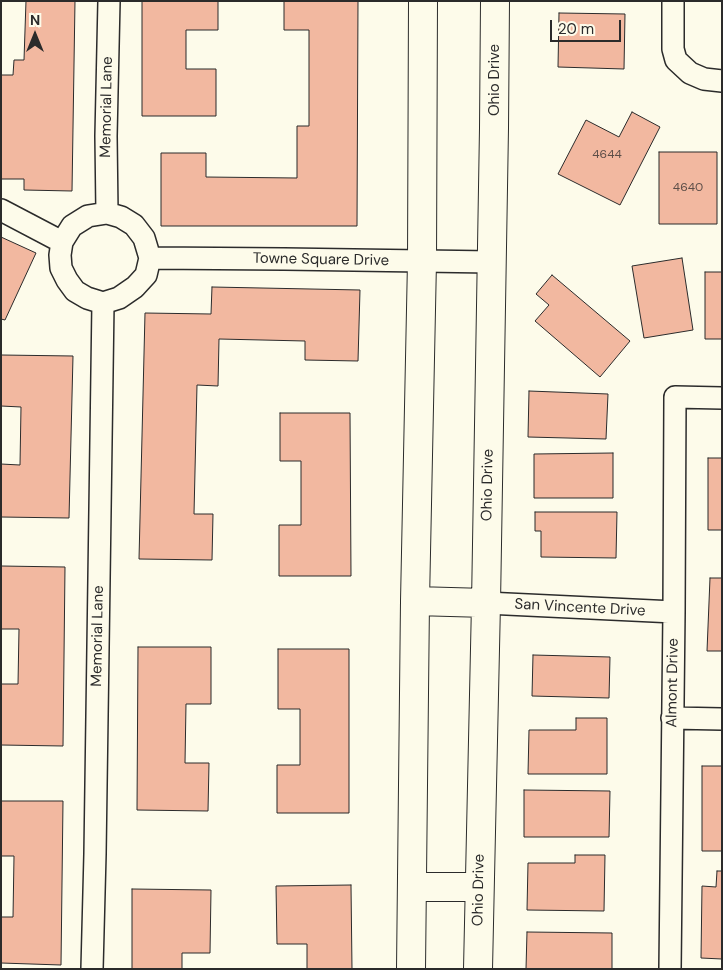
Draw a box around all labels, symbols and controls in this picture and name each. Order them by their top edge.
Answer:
north arrow [10,10,60,60]
scale bar [553,10,624,42]
text: N [30,11,40,29]
text: 20 m [558,19,594,39]
street label: Ohio Drive [486,44,504,116]
street label: Memorial Lane [97,56,117,158]
house number: 4644 [592,148,622,162]
house number: 4640 [673,181,703,195]
street label: Towne Square Drive [253,250,389,270]
street label: Ohio Drive [478,449,498,521]
street label: Memorial Lane [88,585,108,687]
street label: San Vincente Drive [514,596,646,620]
street label: Almont Drive [663,638,683,728]
street label: Ohio Drive [469,854,489,926]

